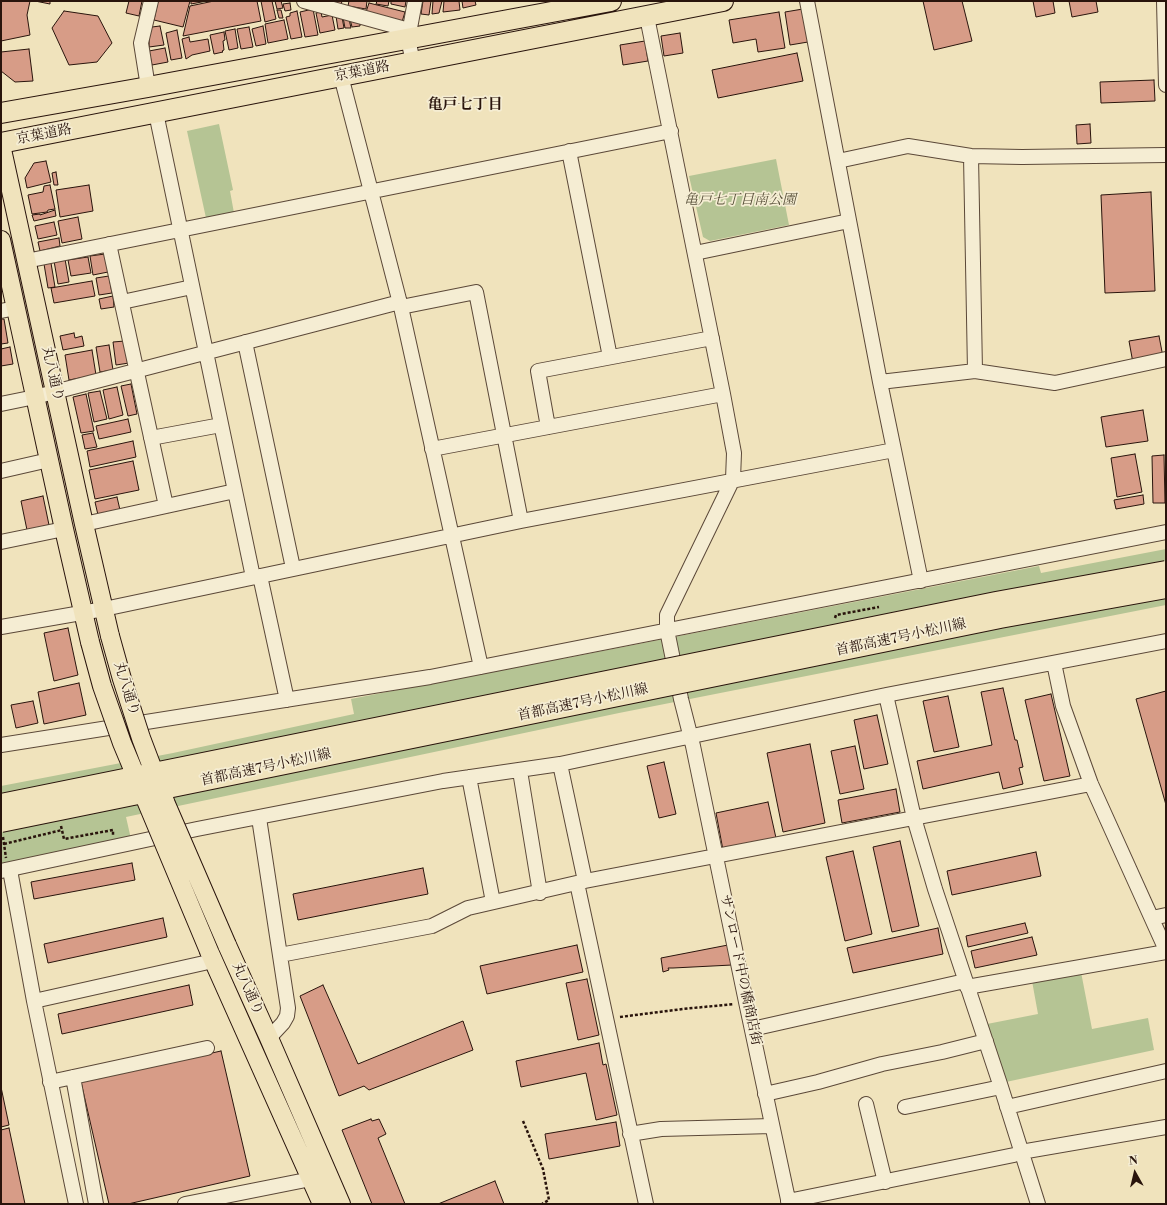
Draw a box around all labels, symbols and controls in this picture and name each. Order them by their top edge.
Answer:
street label: 京葉道路 [333,58,391,86]
district label: 亀戸七丁目 [428,96,502,114]
street label: 京葉道路 [15,121,73,149]
park label: 亀戸七丁目南公園 [684,193,796,209]
street label: 丸八通り [38,345,66,403]
street label: 首都高速7号小松川線 [834,616,968,660]
street label: 丸八通り [110,660,142,718]
street label: 首都高速7号小松川線 [516,681,650,725]
street label: 首都高速7号小松川線 [199,746,333,790]
street label: サンロード中の橋商店街 [716,893,764,1047]
street label: 丸八通り [228,960,266,1018]
north arrow [1115,1153,1155,1193]
text: N [1128,1154,1139,1169]

